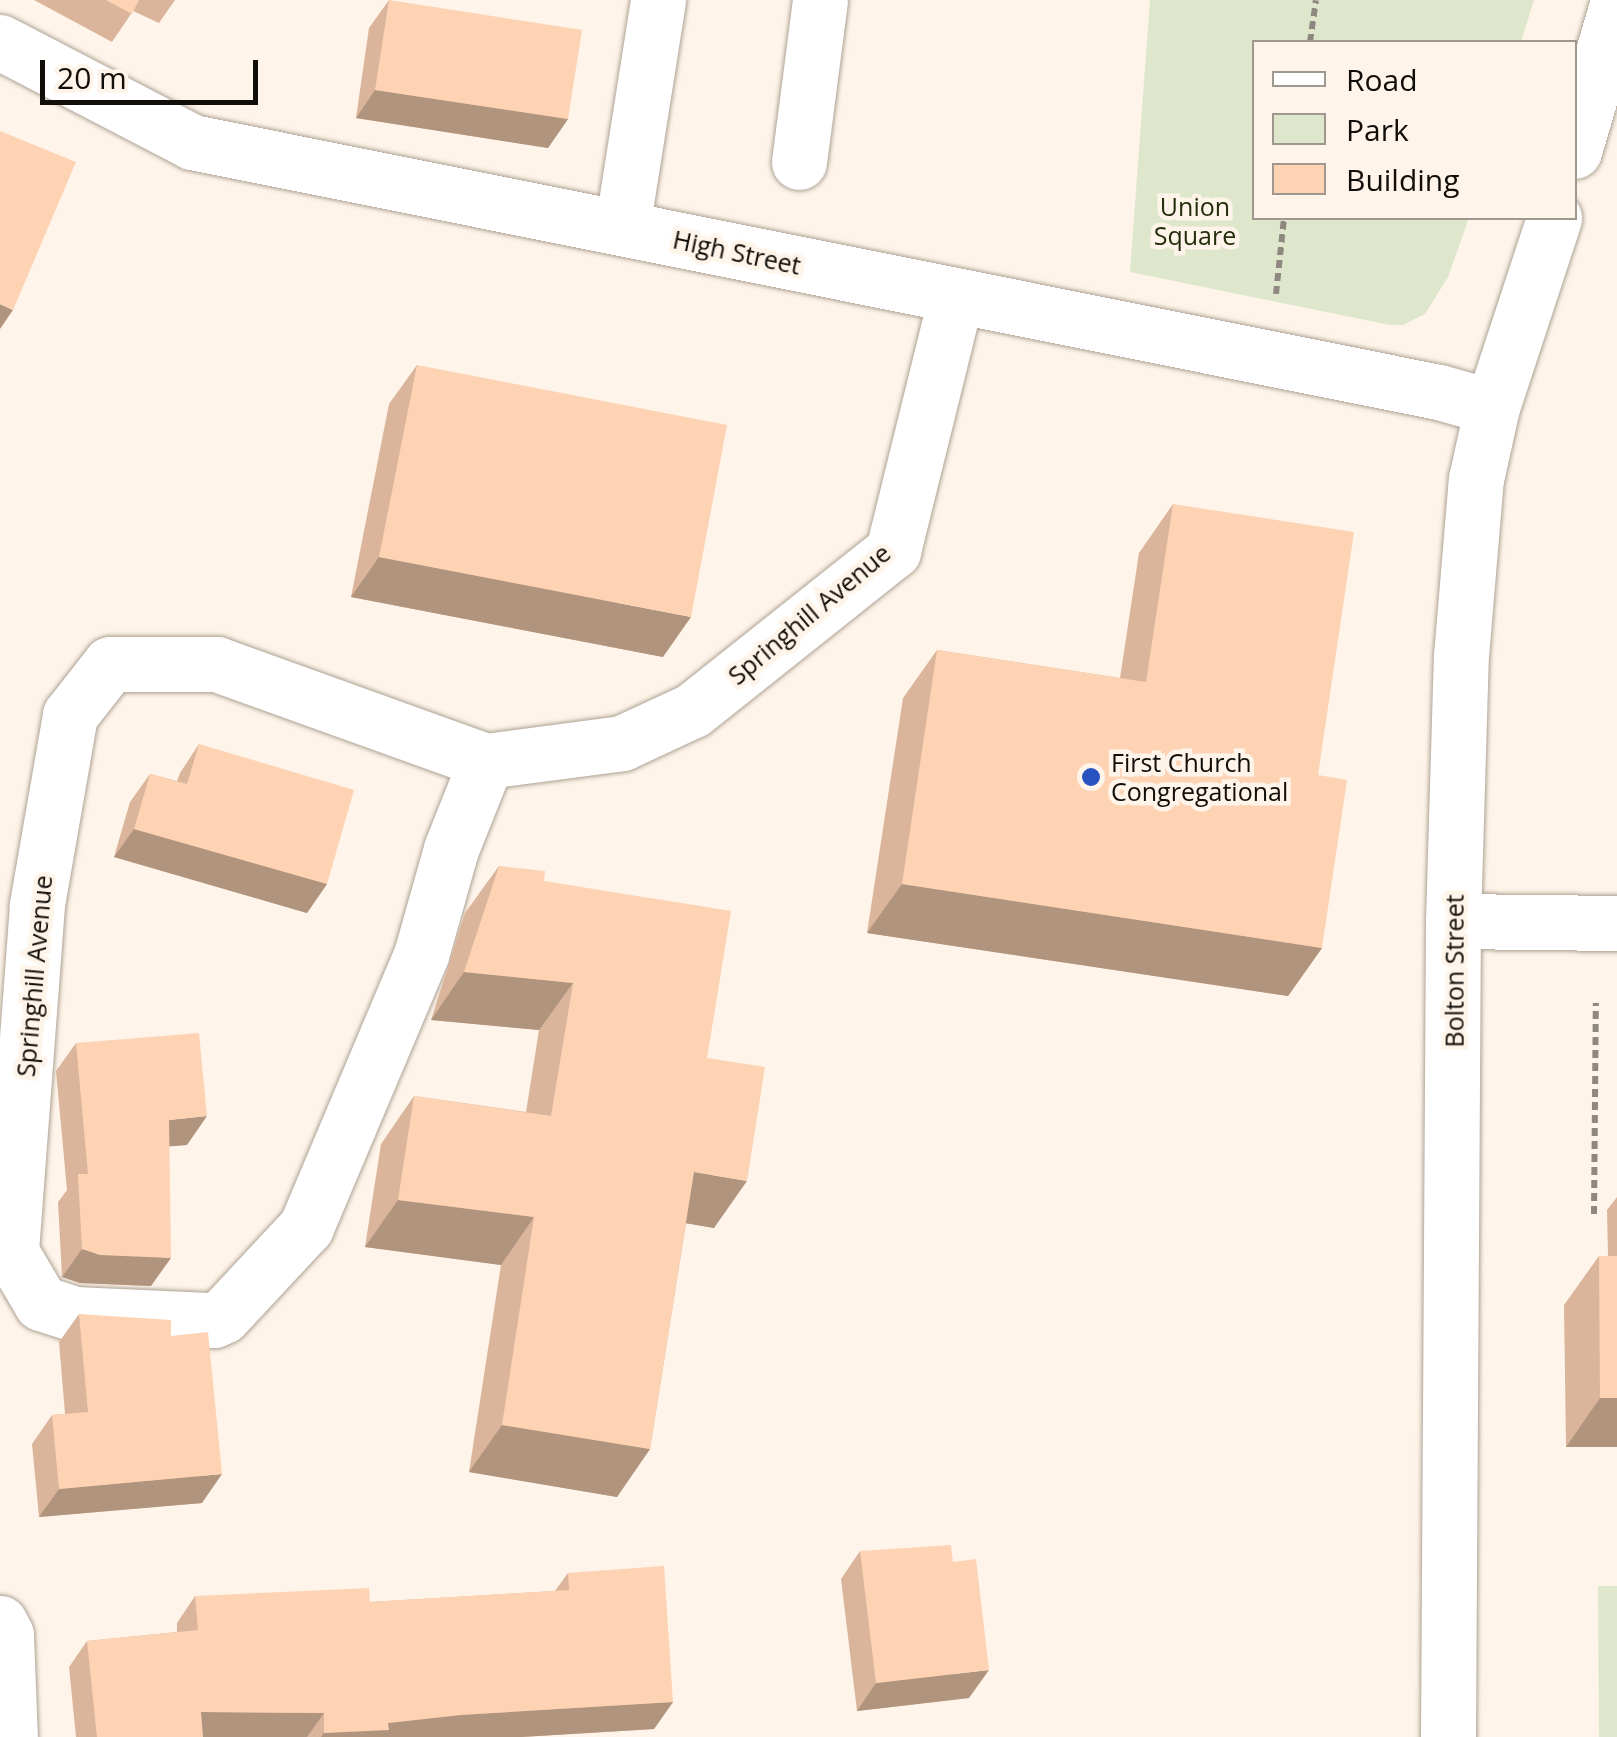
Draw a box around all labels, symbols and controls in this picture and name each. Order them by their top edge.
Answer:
scale bar [45,40,262,102]
legend [1252,40,1577,220]
text: 20 m [57,57,127,98]
text: Road [1346,59,1418,100]
text: Park [1346,109,1409,150]
text: Building [1346,159,1460,200]
park label: Union Square [1154,192,1236,251]
street label: High Street [670,224,804,280]
street label: Springhill Avenue [722,538,896,690]
place label: First Church Congregational [1111,748,1288,807]
marker: First Church Congregational [1080,766,1102,788]
street label: Springhill Avenue [10,874,58,1078]
street label: Bolton Street [1439,894,1469,1048]

